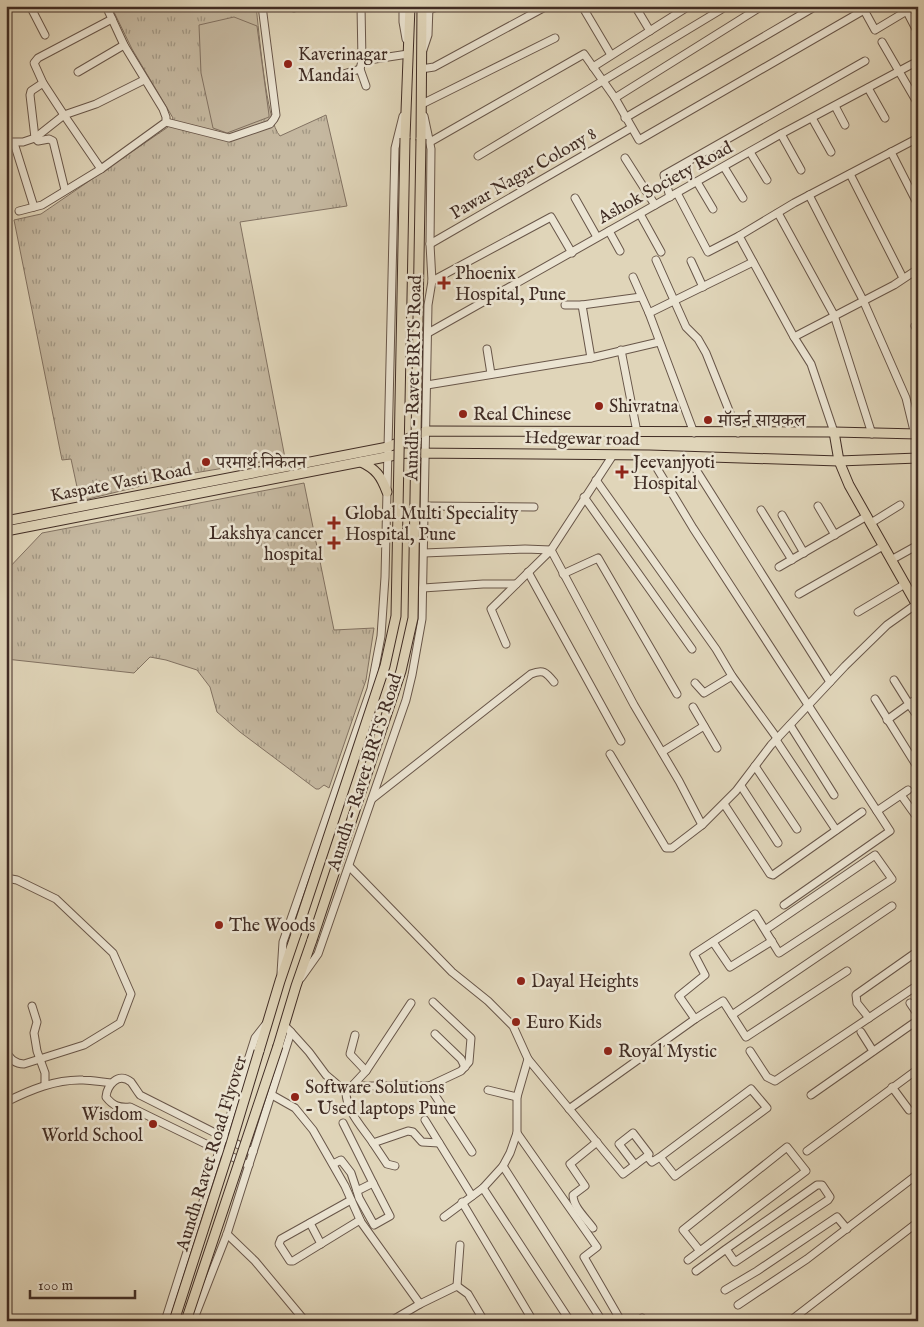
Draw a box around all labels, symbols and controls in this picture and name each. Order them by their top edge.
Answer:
place label: Kaverinagar Mandai [298,44,388,88]
marker: Kaverinagar Mandai [282,58,294,70]
street label: Pawar Nagar Colony 8 [446,123,601,226]
street label: Ashok Society Road [593,137,737,230]
place label: Phoenix Hospital, Pune [455,263,566,307]
street label: Aundh - Ravet BRTS Road [401,274,428,482]
marker: Phoenix Hospital, Pune [437,276,451,290]
place label: Shivratna [609,396,679,419]
marker: Shivratna [593,400,605,412]
place label: Real Chinese [473,404,571,427]
marker: Real Chinese [457,408,469,420]
place label: मॉडर्न सायकल [717,410,807,433]
marker: मॉडर्न सायकल [702,414,714,426]
street label: Hedgewar road [524,427,640,452]
place label: परमार्थ निकेतन [215,452,307,475]
place label: Jeevanjyoti Hospital [631,452,715,496]
marker: परमार्थ निकेतन [200,456,212,468]
street label: Kaspate Vasti Road [49,458,194,508]
marker: Jeevanjyoti Hospital [615,465,629,479]
place label: Global Multi Speciality Hospital, Pune [345,503,518,547]
marker: Global Multi Speciality Hospital, Pune [327,516,341,530]
place label: Lakshya cancer hospital [209,523,323,567]
marker: Lakshya cancer hospital [327,536,341,550]
street label: Aundh - Ravet BRTS Road [322,671,408,875]
place label: The Woods [229,915,315,938]
marker: The Woods [213,919,225,931]
place label: Dayal Heights [531,971,638,994]
marker: Dayal Heights [515,975,527,987]
place label: Euro Kids [526,1012,602,1035]
marker: Euro Kids [510,1016,522,1028]
place label: Royal Mystic [618,1041,717,1064]
marker: Royal Mystic [602,1045,614,1057]
street label: Aundh Ravet Road Flyover [171,1053,253,1255]
place label: Software Solutions - Used laptops Pune [305,1077,456,1121]
marker: Software Solutions - Used laptops Pune [289,1091,301,1103]
place label: Wisdom World School [41,1104,143,1148]
marker: Wisdom World School [147,1118,159,1130]
scale bar [30,1267,135,1299]
text: 100 m [38,1276,74,1295]

